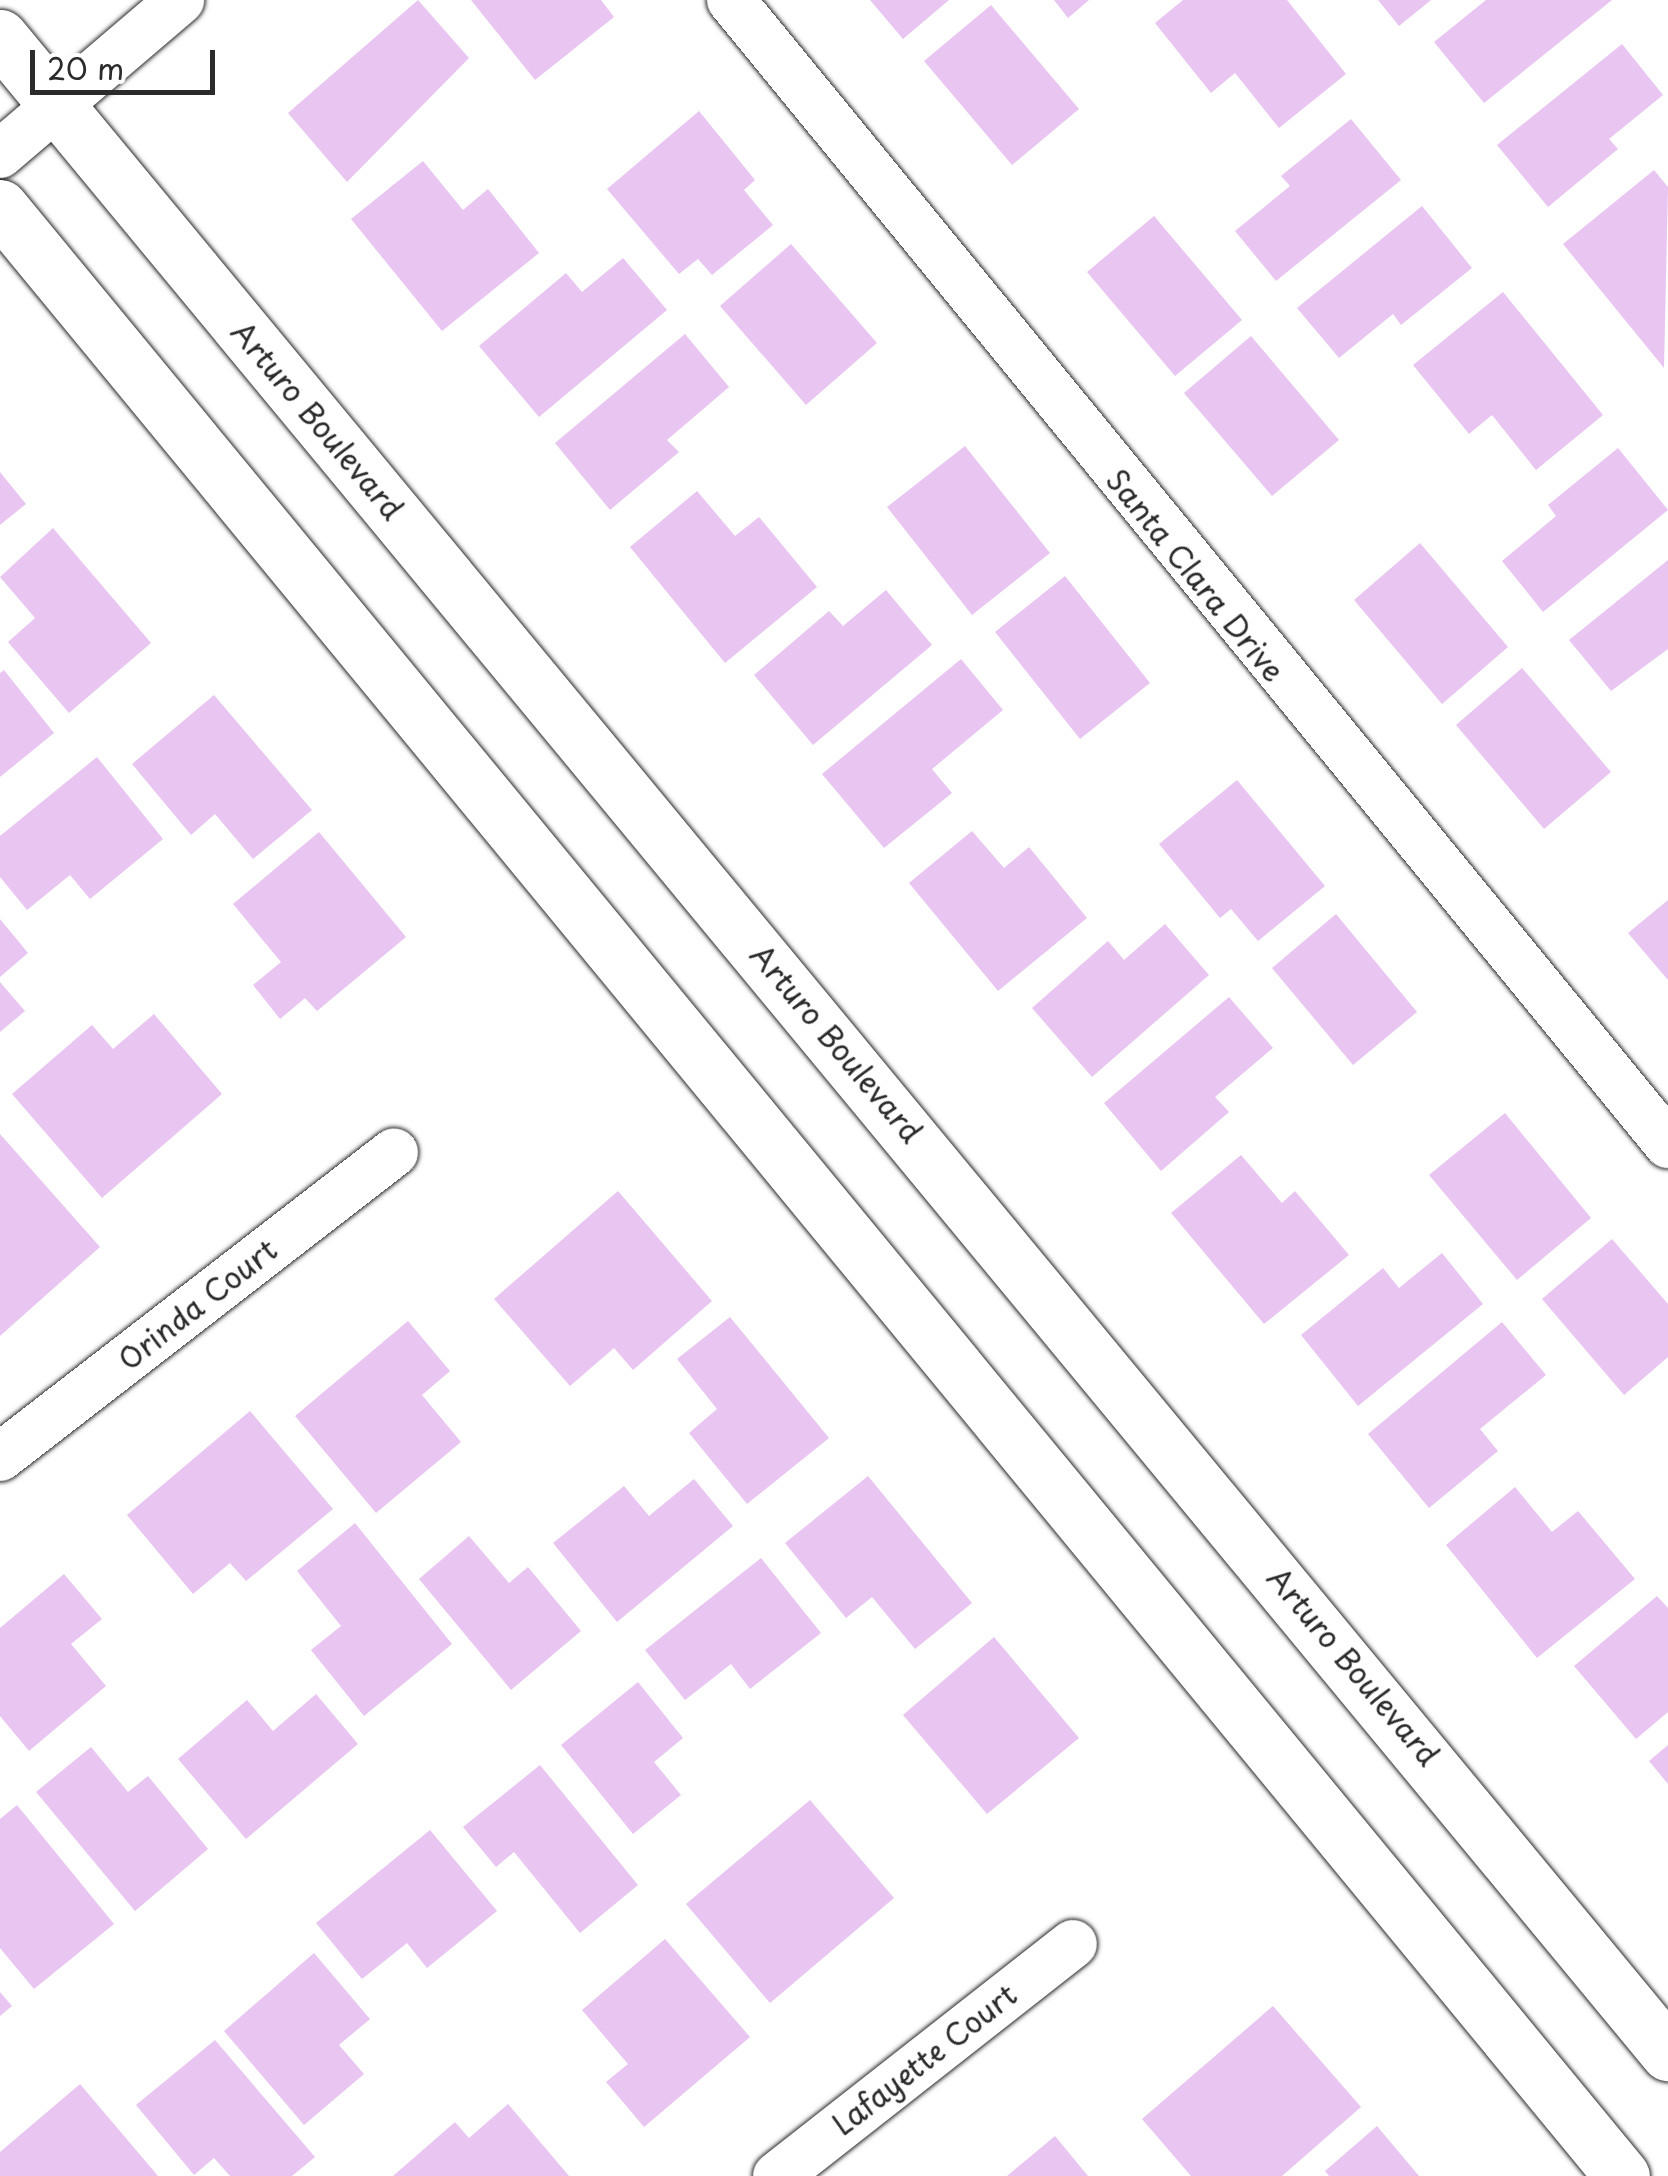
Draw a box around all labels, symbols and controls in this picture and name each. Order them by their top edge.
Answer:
scale bar [35,30,220,92]
text: 20 m [47,45,124,90]
street label: Arturo Boulevard [224,313,412,527]
street label: Santa Clara Drive [1099,461,1293,689]
street label: Arturo Boulevard [743,936,931,1150]
street label: Orinda Court [111,1231,283,1377]
street label: Arturo Boulevard [1260,1559,1448,1773]
street label: Lafayette Court [824,1975,1024,2143]

